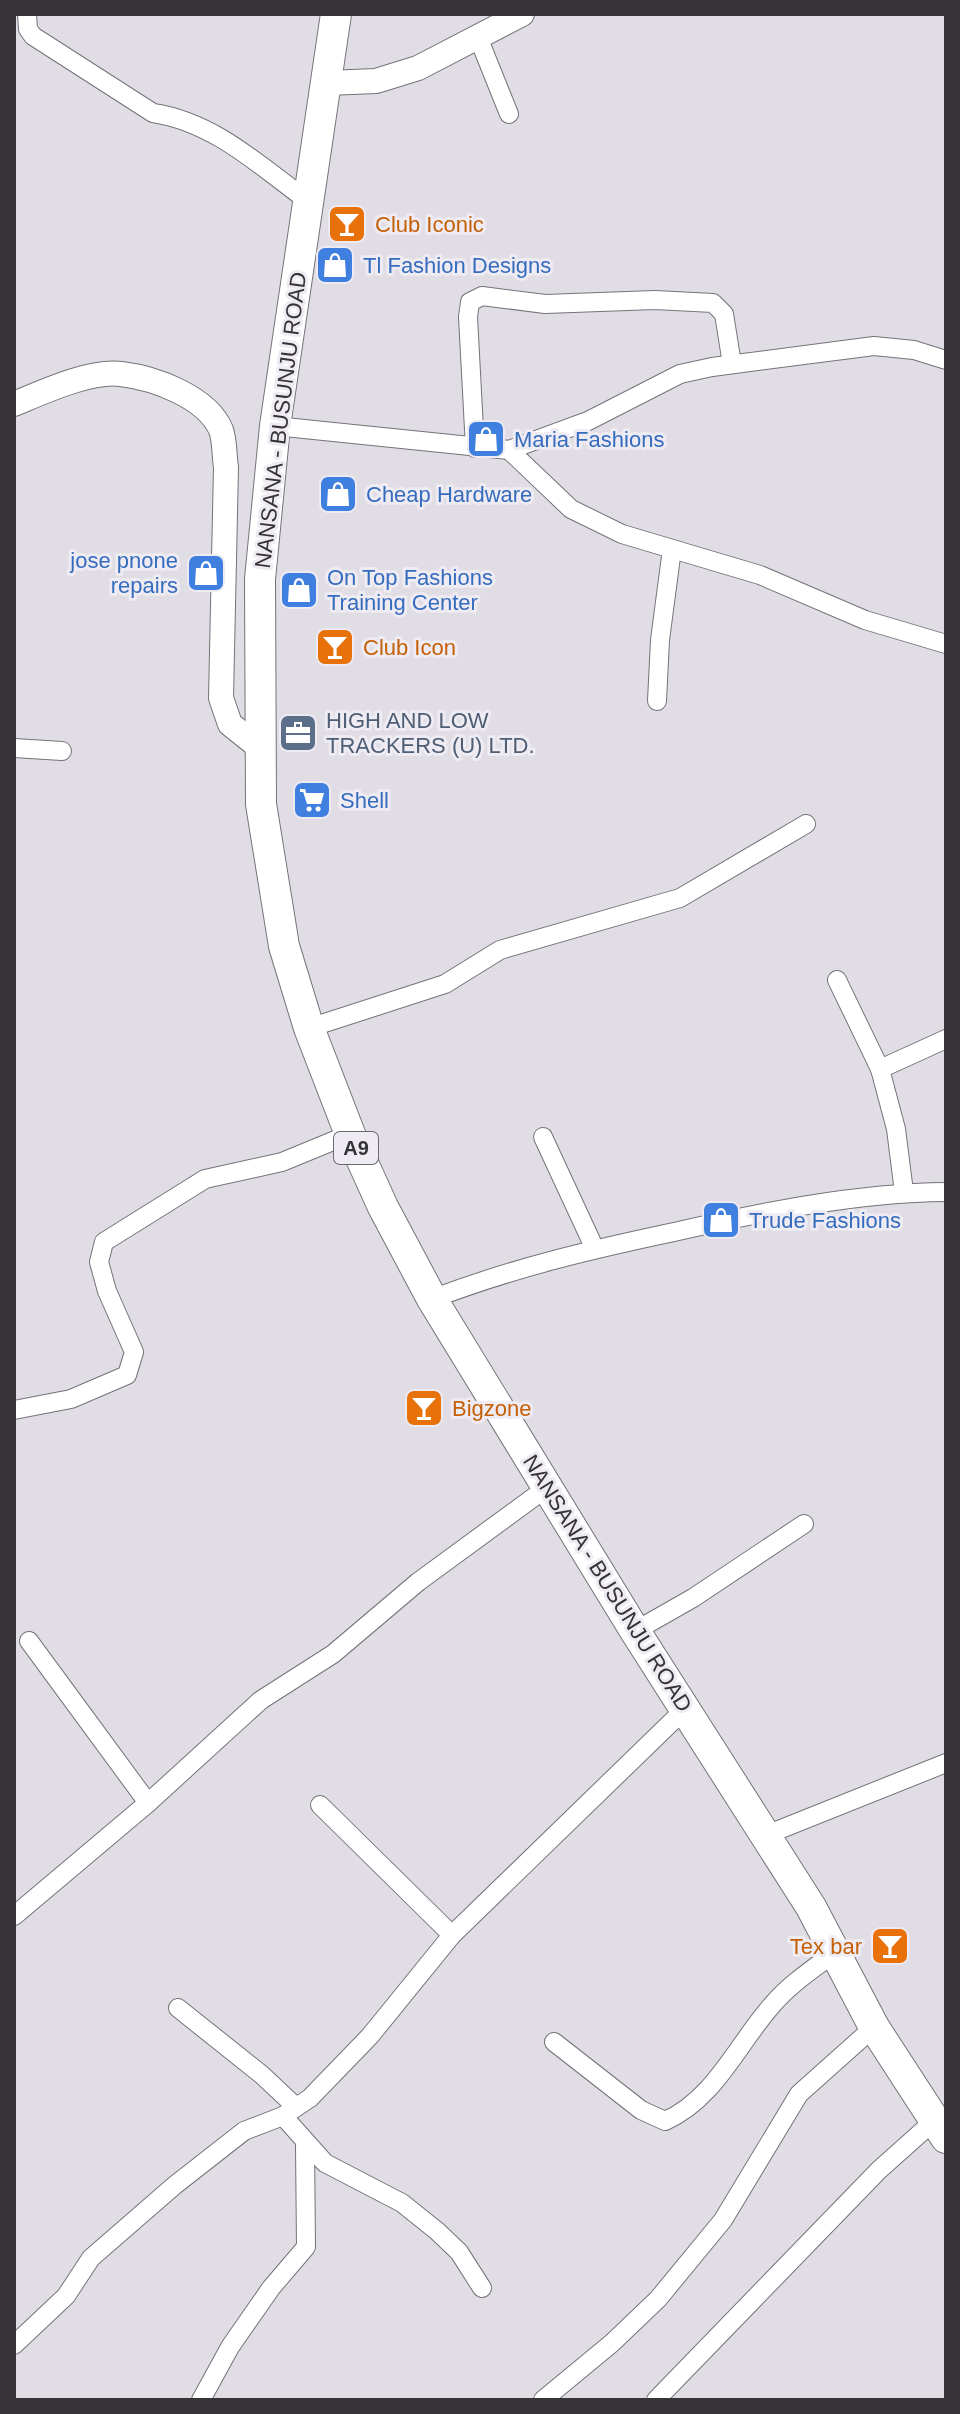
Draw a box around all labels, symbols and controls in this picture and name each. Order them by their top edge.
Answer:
bar icon: Club Iconic [326,203,368,245]
place label: Club Iconic [375,212,484,237]
shop icon: Tl Fashion Designs [314,244,356,286]
place label: Tl Fashion Designs [363,253,551,278]
street label: NANSANA - BUSUNJU ROAD [250,271,311,570]
shop icon: Maria Fashions [465,418,507,460]
place label: Maria Fashions [514,427,664,452]
shop icon: Cheap Hardware [317,473,359,515]
place label: Cheap Hardware [366,482,532,507]
place label: jose pnone repairs [69,548,178,598]
shop icon: jose pnone repairs [185,552,227,594]
place label: On Top Fashions Training Center [327,565,493,615]
shop icon: On Top Fashions Training Center [278,569,320,611]
bar icon: Club Icon [314,626,356,668]
place label: Club Icon [363,635,456,660]
place label: HIGH AND LOW TRACKERS (U) LTD. [326,708,535,758]
office icon: HIGH AND LOW TRACKERS (U) LTD. [277,712,319,754]
supermarket icon: Shell [291,779,333,821]
place label: Shell [340,788,389,813]
road number: A9 [334,1132,378,1164]
shop icon: Trude Fashions [700,1199,742,1241]
place label: Trude Fashions [749,1208,901,1233]
bar icon: Bigzone [403,1387,445,1429]
place label: Bigzone [452,1396,532,1421]
street label: NANSANA - BUSUNJU ROAD [518,1450,697,1716]
bar icon: Tex bar [869,1925,911,1967]
place label: Tex bar [790,1934,862,1959]

